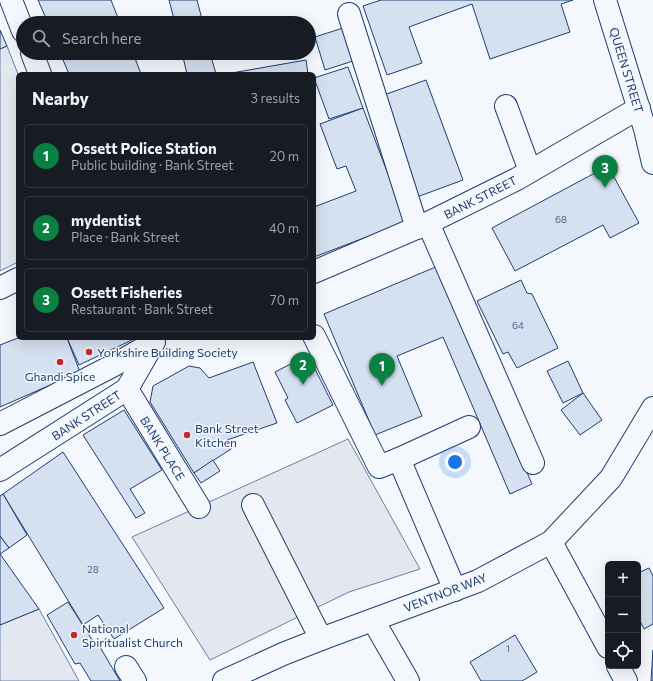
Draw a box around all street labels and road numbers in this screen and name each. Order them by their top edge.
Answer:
street label: QUEEN STREET [607,26,647,115]
street label: BANK STREET [441,172,519,221]
street label: BANK STREET [49,387,124,443]
street label: BANK PLACE [138,413,188,483]
street label: VENTNOR WAY [402,570,489,614]

